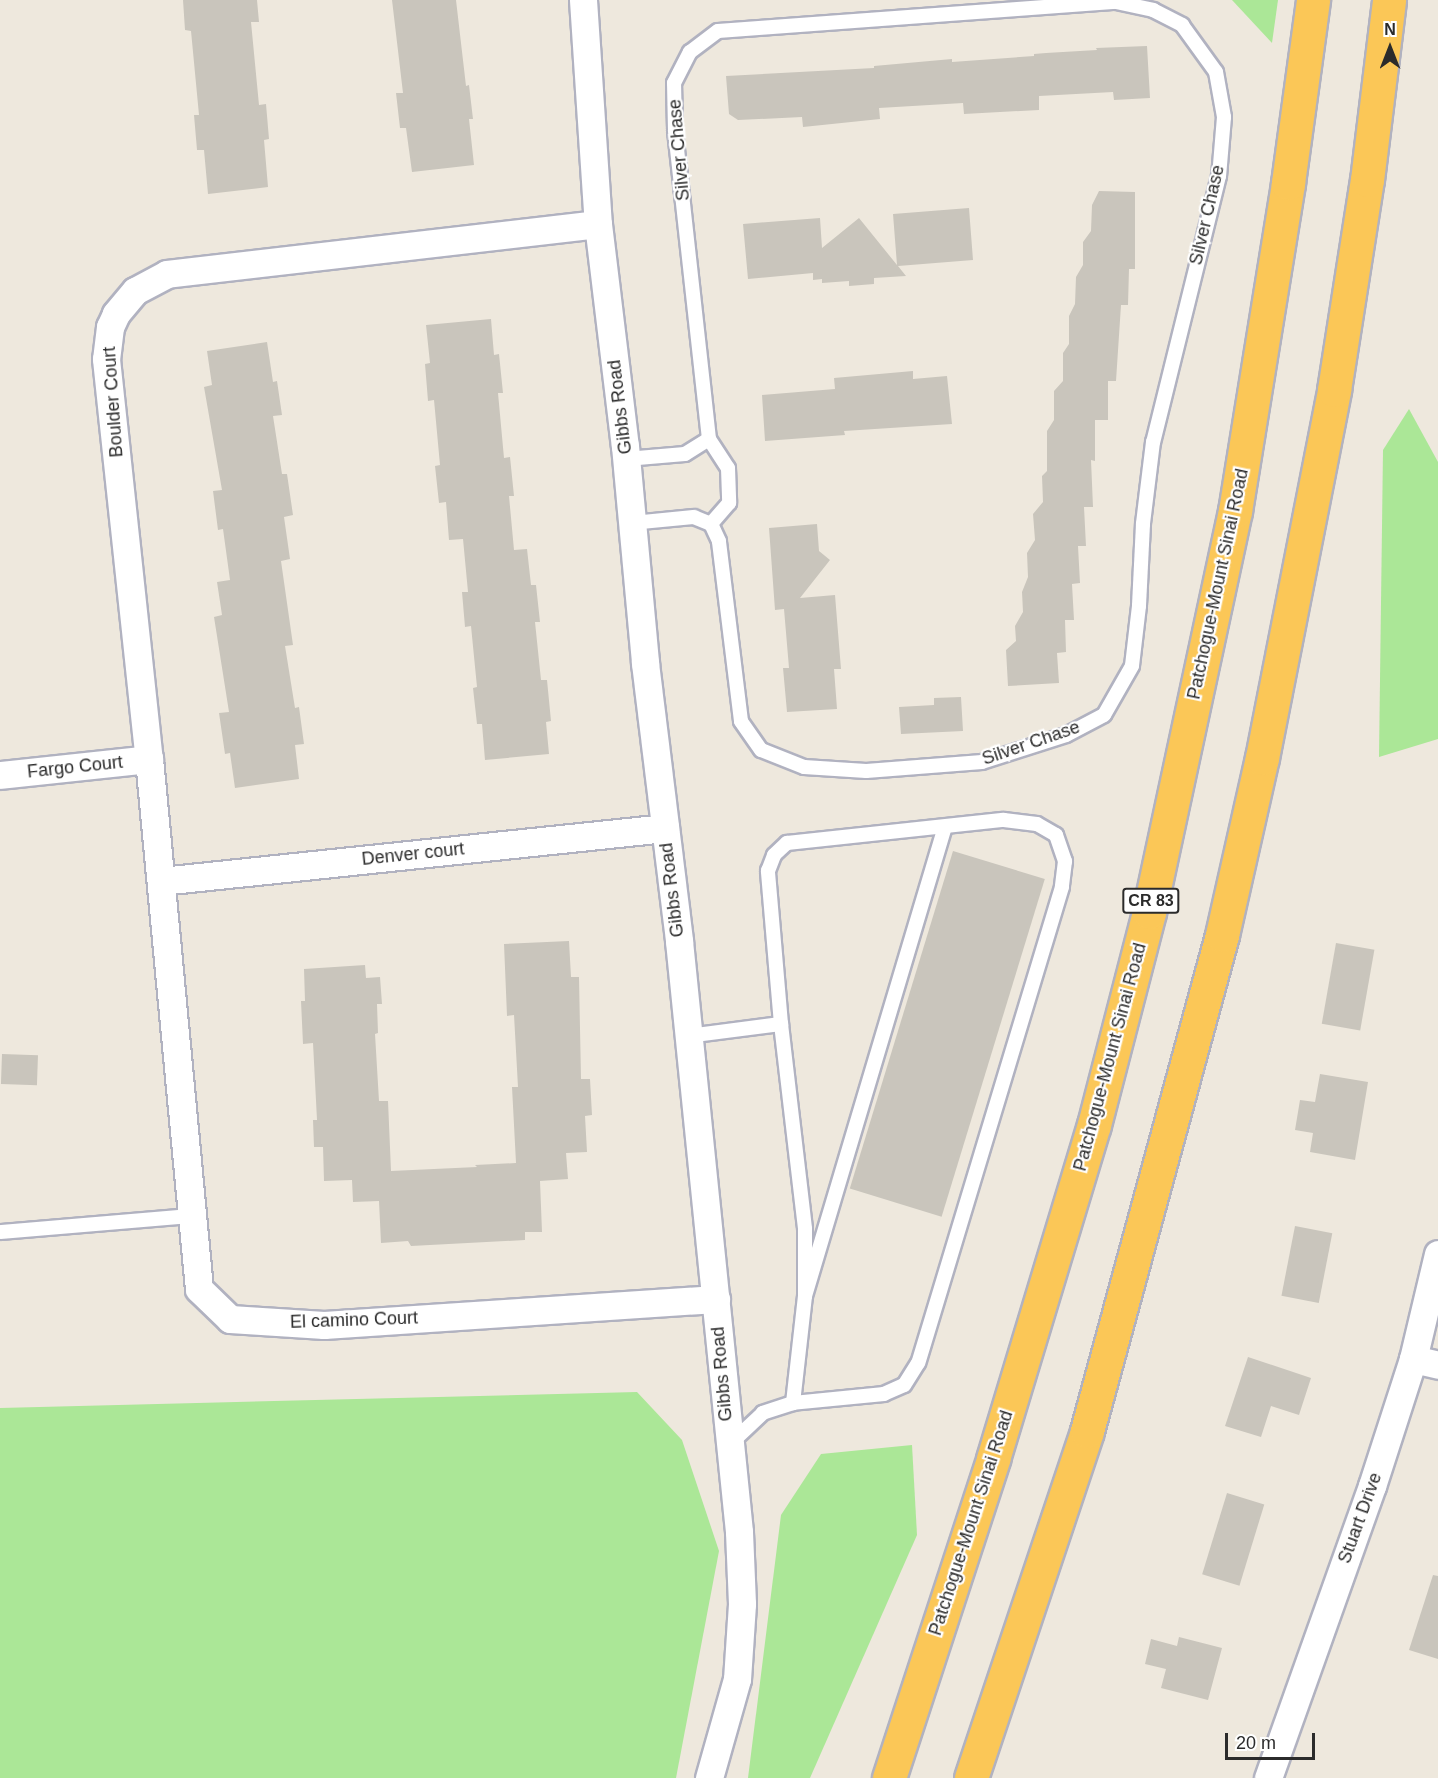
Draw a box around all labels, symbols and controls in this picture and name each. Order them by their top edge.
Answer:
north arrow [1360,18,1420,78]
text: N [1384,21,1396,38]
street label: Silver Chase [664,98,694,202]
street label: Silver Chase [1185,163,1229,267]
street label: Boulder Court [98,346,128,458]
street label: Gibbs Road [603,359,637,455]
street label: Patchogue-Mount Sinai Road [1183,467,1253,701]
street label: Silver Chase [979,716,1083,770]
street label: Fargo Court [26,751,124,783]
street label: Denver court [361,838,465,870]
street label: Gibbs Road [655,842,689,938]
road number: CR 83 [1121,888,1181,914]
street label: Patchogue-Mount Sinai Road [1069,941,1151,1173]
street label: El camino Court [290,1307,418,1333]
street label: Gibbs Road [707,1326,737,1422]
street label: Patchogue-Mount Sinai Road [924,1408,1018,1638]
street label: Stuart Drive [1334,1470,1386,1566]
scale bar [1228,1721,1318,1759]
text: 20 m [1236,1733,1276,1753]

